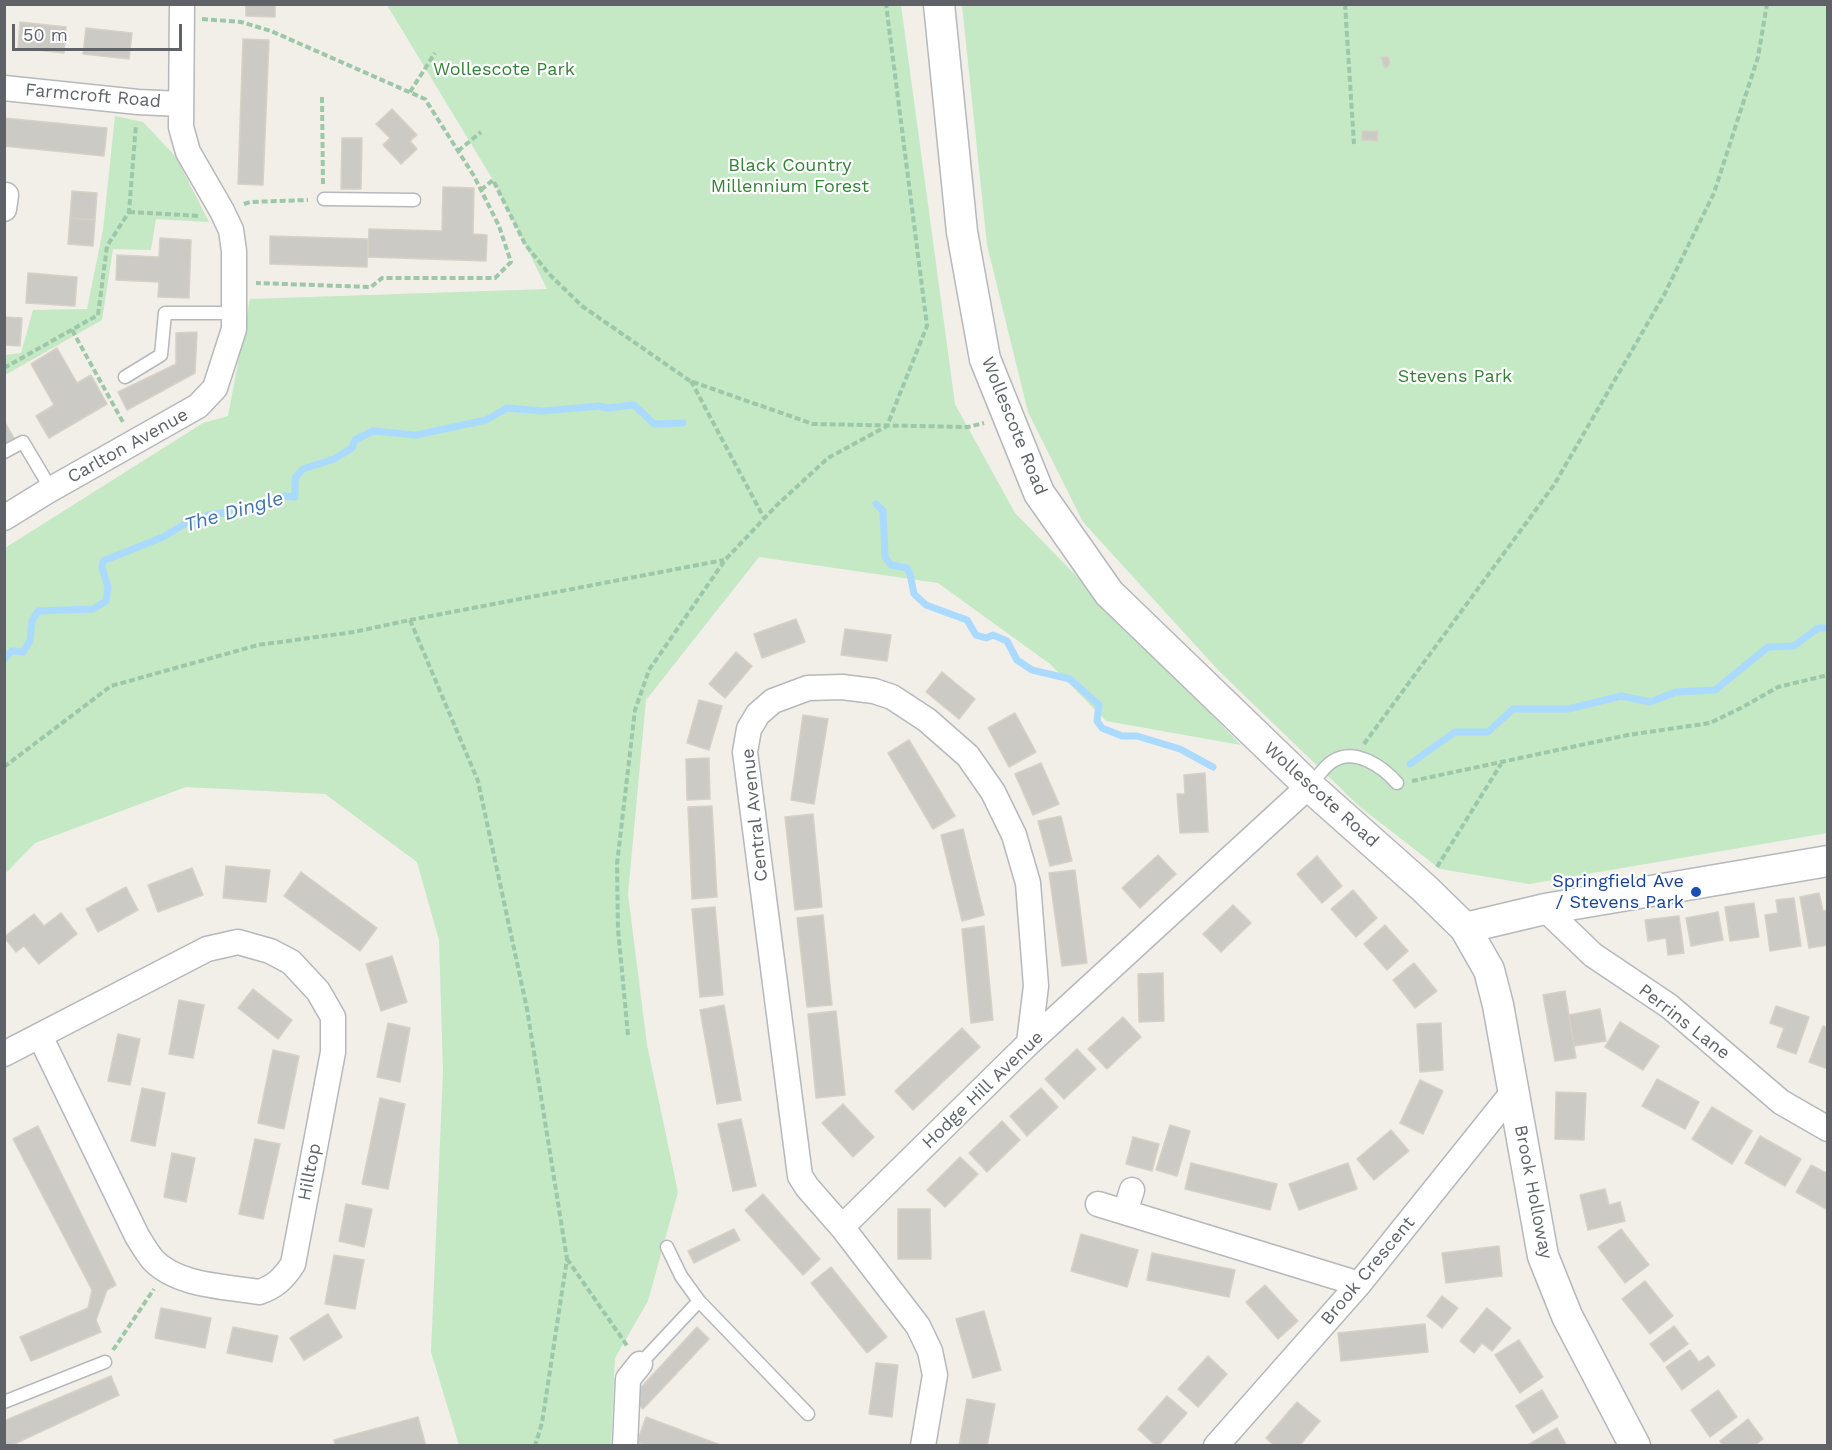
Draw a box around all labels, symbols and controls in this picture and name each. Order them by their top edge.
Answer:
scale bar [15,12,184,50]
text: 50 m [23,24,68,45]
park label: Wollescote Park [433,59,575,81]
street label: Farmcroft Road [24,79,162,113]
park label: Black Country Millennium Forest [711,155,869,198]
street label: Wollescote Road [976,354,1052,498]
park label: Stevens Park [1398,366,1512,388]
street label: Carlton Avenue [64,404,192,488]
water label: The Dingle [182,486,286,538]
street label: Wollescote Road [1259,738,1383,852]
street label: Central Avenue [737,747,773,883]
place label: Springfield Ave / Stevens Park [1552,871,1684,914]
marker: Springfield Ave / Stevens Park [1689,885,1703,899]
street label: Perrins Lane [1634,980,1734,1064]
street label: Hodge Hill Avenue [918,1027,1048,1153]
street label: Brook Holloway [1509,1123,1557,1261]
street label: Hilltop [294,1141,326,1203]
street label: Brook Crescent [1316,1212,1420,1330]

